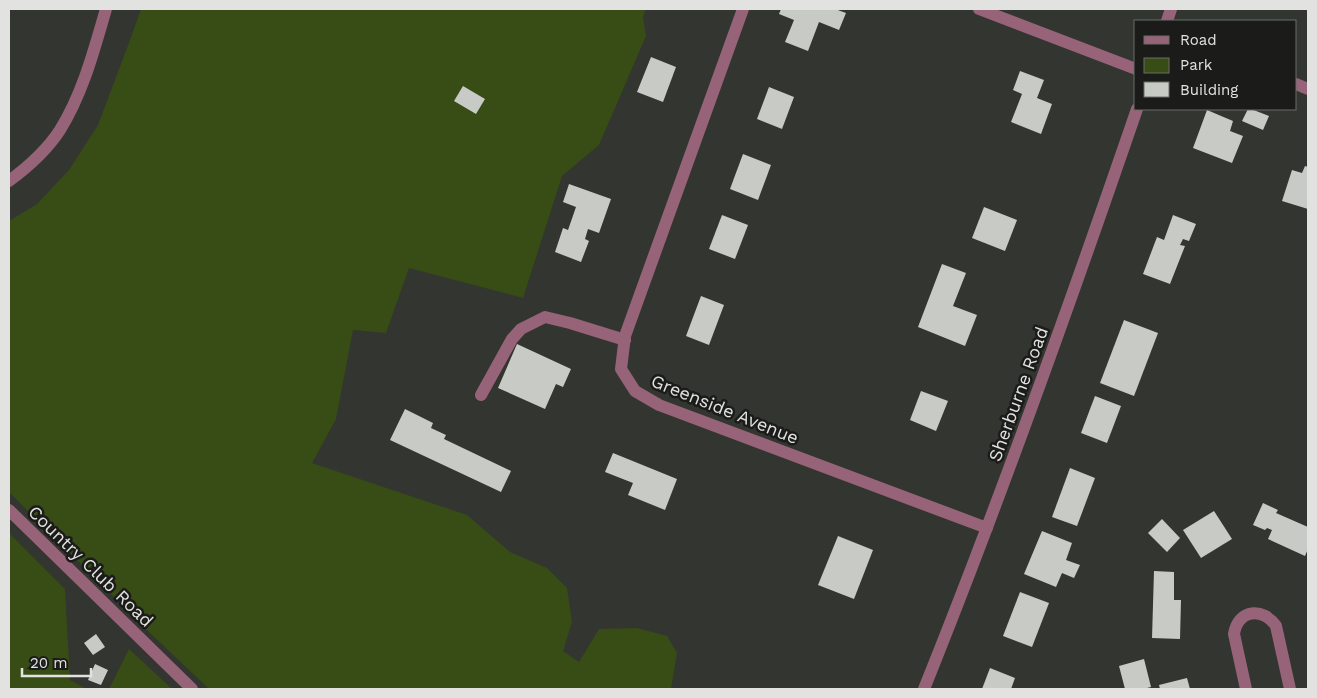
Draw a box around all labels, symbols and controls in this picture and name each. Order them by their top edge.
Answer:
legend [1134,20,1297,110]
text: Road [1180,31,1217,49]
text: Park [1180,56,1213,74]
text: Building [1180,81,1238,99]
street label: Sherburne Road [984,324,1052,464]
street label: Greenside Avenue [648,370,802,448]
street label: Country Club Road [24,501,158,631]
scale bar [22,646,91,678]
text: 20 m [30,654,68,672]

